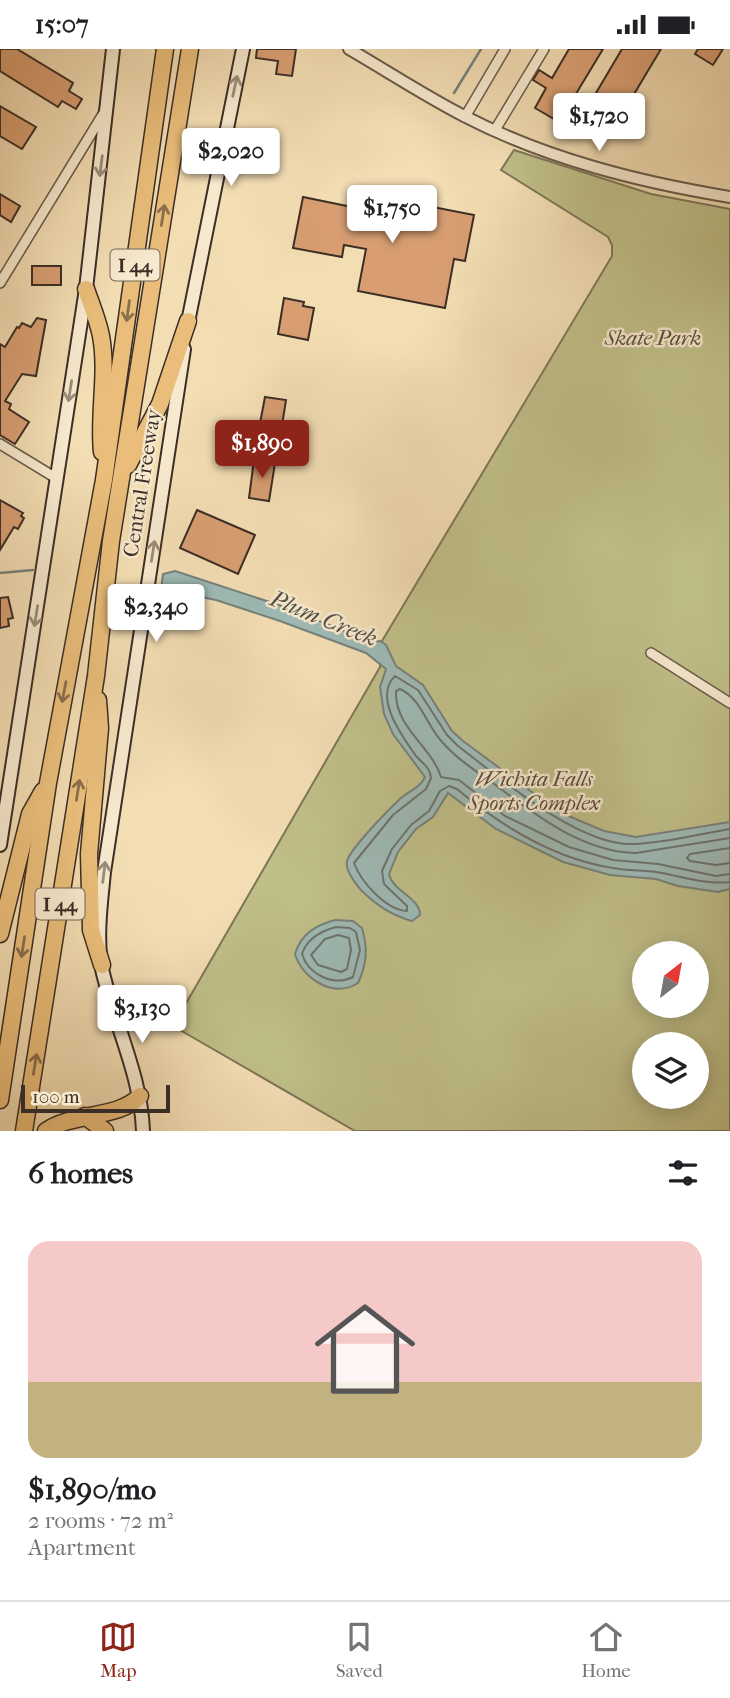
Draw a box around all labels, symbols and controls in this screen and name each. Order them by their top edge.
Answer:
text: 15:07 [35,9,89,40]
one-way arrow [229,75,243,98]
pin: $1,720 [542,93,656,153]
text: $1,720 [569,102,629,129]
pin: $2,020 [174,129,288,188]
text: $2,020 [198,137,264,164]
one-way arrow [94,154,107,176]
pin: $1,750 [335,185,449,245]
text: $1,750 [363,194,421,221]
one-way arrow [157,204,170,227]
road number: I 44 [110,249,160,281]
one-way arrow [121,299,134,322]
park label: Skate Park [604,326,701,350]
one-way arrow [63,379,76,402]
street label: Central Freeway [118,406,166,559]
pin: $1,890 [205,421,319,480]
text: $1,890 [231,429,293,456]
one-way arrow [147,540,160,562]
water label: Plum Creek [265,584,381,652]
pin: $2,340 [99,585,213,644]
text: $2,340 [124,593,188,620]
one-way arrow [29,604,42,627]
one-way arrow [57,680,71,703]
park label: Wichita Falls Sports Complex [467,767,601,815]
one-way arrow [71,780,84,802]
one-way arrow [98,862,111,884]
road number: I 44 [36,889,84,919]
one-way arrow [16,935,29,958]
north arrow [632,941,709,1019]
map controls [632,941,709,1109]
pin: $3,130 [85,985,199,1045]
text: $3,130 [113,994,171,1021]
button: layers [632,1032,709,1109]
one-way arrow [29,1053,42,1075]
scale bar [21,1082,170,1114]
text: 100 m [32,1086,80,1108]
icon: filters [664,1154,702,1192]
text: 6 homes [28,1156,133,1191]
icon: home [302,1286,428,1412]
text: $1,890/mo [28,1472,156,1507]
text: 2 rooms · 72 m² [28,1507,173,1534]
text: Apartment [28,1534,136,1561]
tab: Map [99,1618,137,1682]
tab: Saved [336,1618,383,1682]
tab: Home [581,1618,631,1682]

